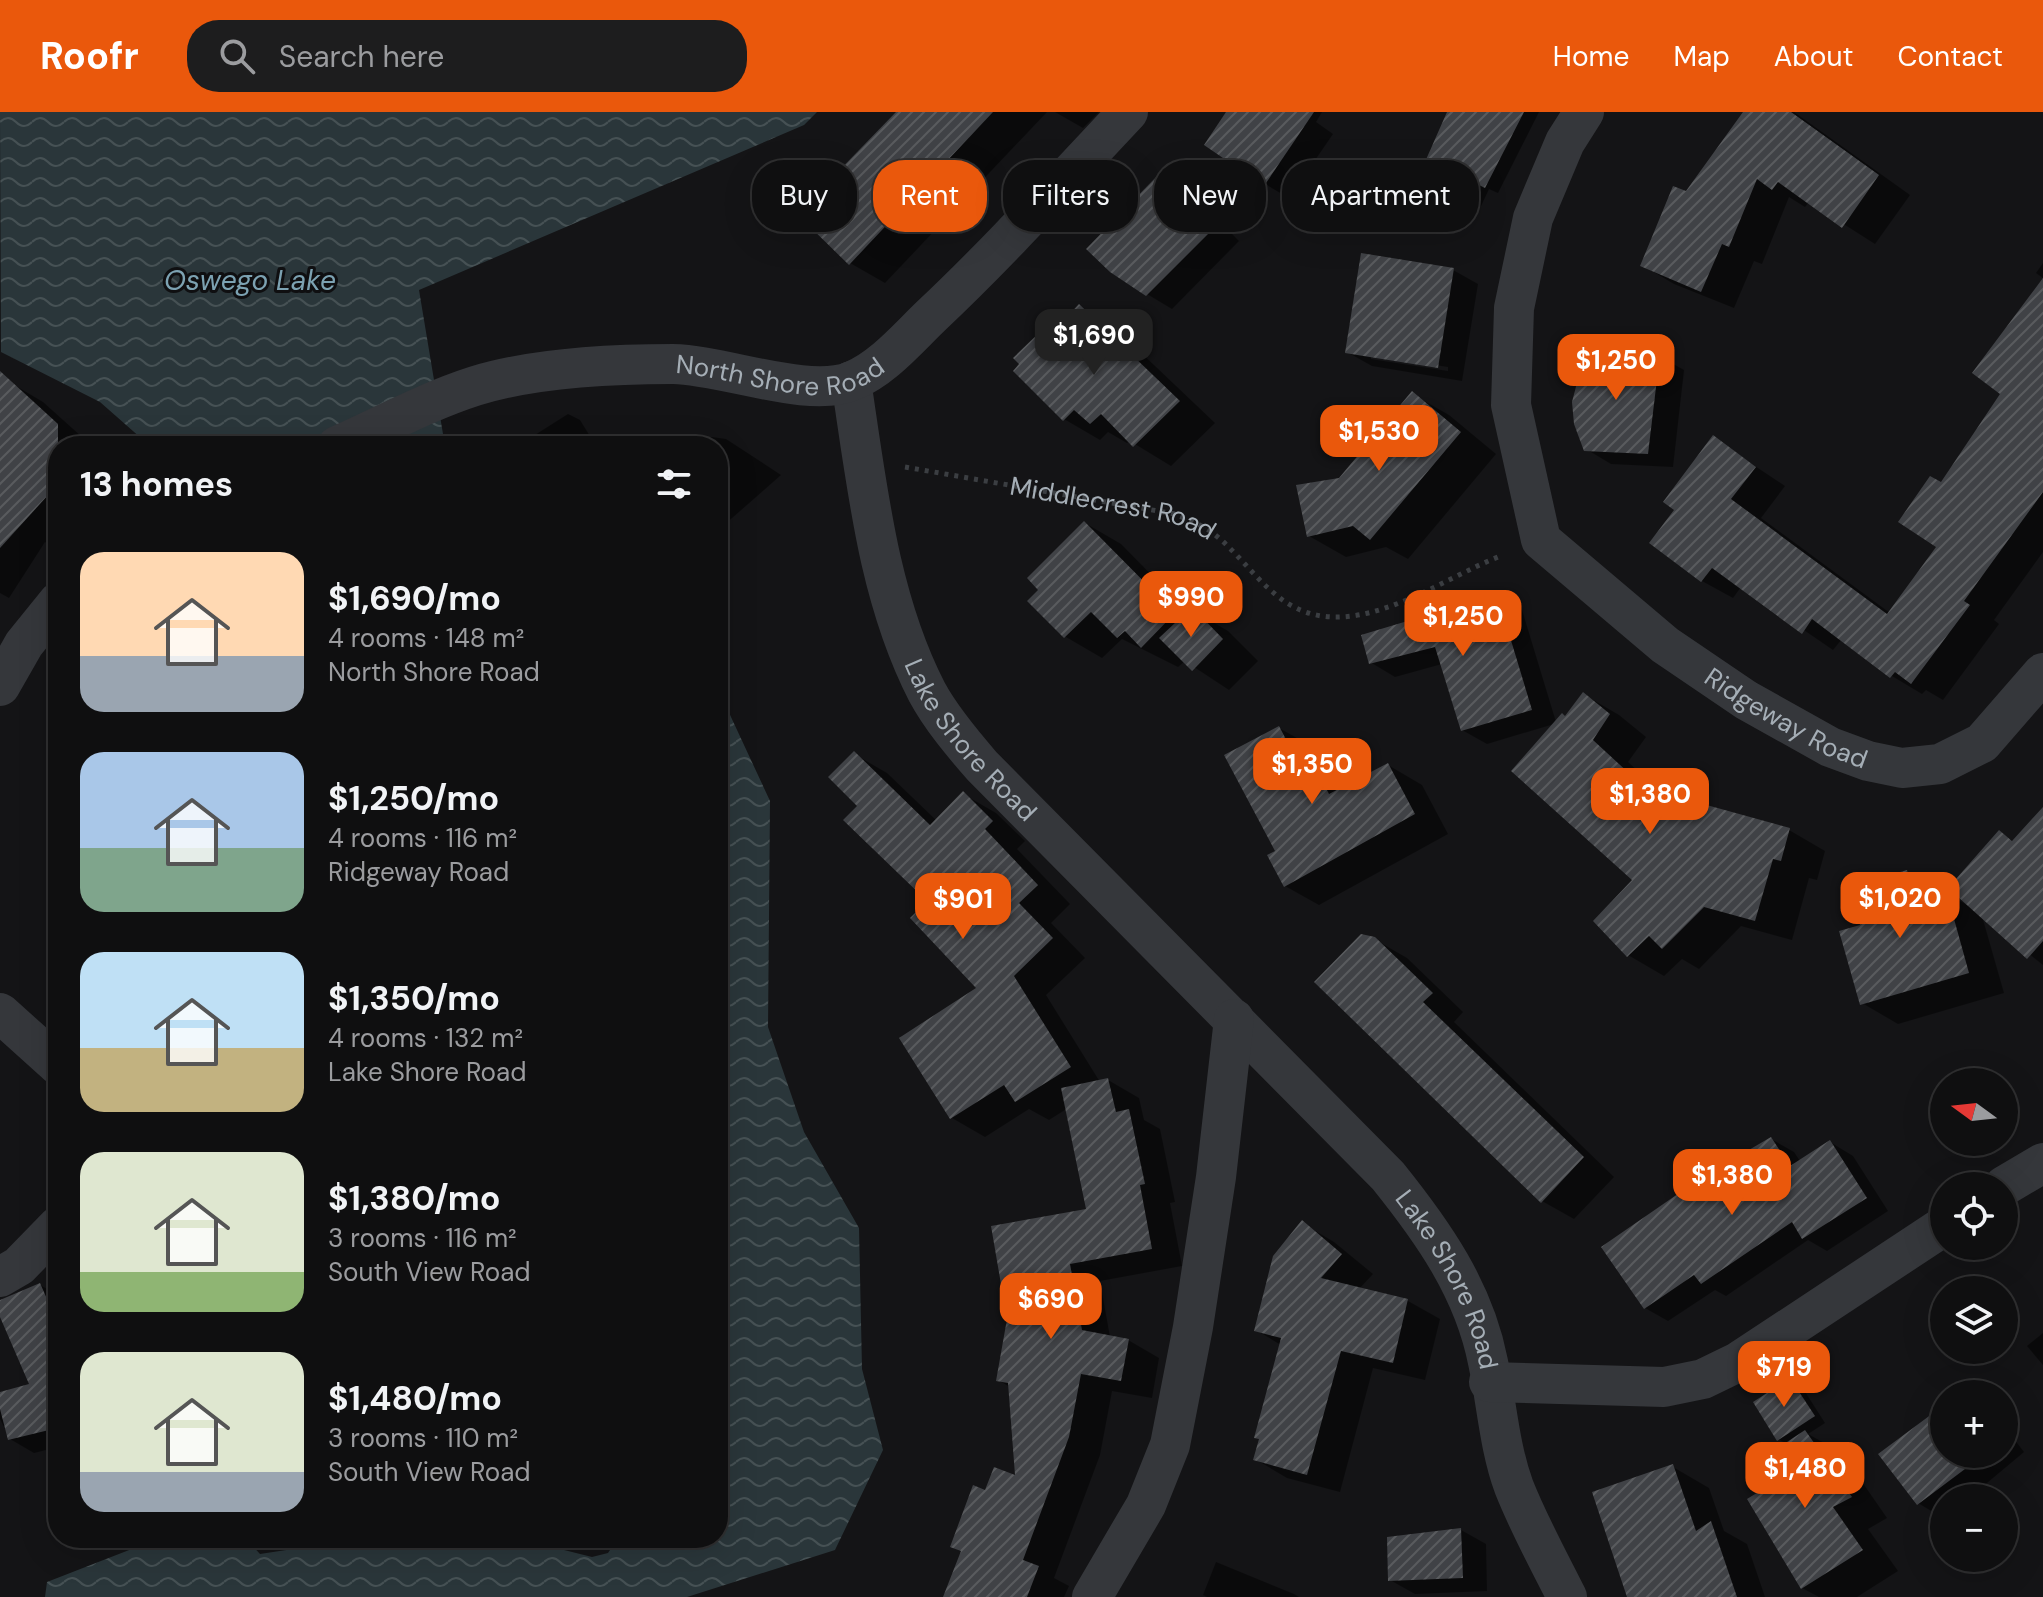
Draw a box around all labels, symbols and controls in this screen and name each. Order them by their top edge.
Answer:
search box [187,20,747,92]
text: Roofr [40,31,139,81]
icon: search [215,34,259,78]
text: Search here [279,37,444,76]
text: Home [1553,38,1629,75]
text: Map [1673,38,1730,75]
text: About [1774,38,1853,75]
text: Contact [1897,38,2003,75]
chip: Buy [752,160,857,232]
chip: Rent [873,160,987,232]
chip: Filters [1003,160,1138,232]
chip: New [1154,160,1266,232]
chip: Apartment [1282,160,1479,232]
water label: Oswego Lake [164,262,336,299]
pin: $1,690 [1029,309,1159,377]
text: $1,690 [1053,318,1135,352]
pin: $1,250 [1551,334,1681,402]
text: $1,250 [1575,343,1657,377]
street label: North Shore Road [675,347,891,403]
pin: $1,530 [1314,405,1444,473]
text: $1,530 [1338,414,1420,448]
text: 13 homes [80,462,233,507]
icon: filters [652,462,696,506]
street label: Middlecrest Road [1007,469,1222,548]
pin: $990 [1144,571,1238,639]
text: $1,690/mo [328,576,501,621]
text: $990 [1157,580,1225,614]
icon: home [144,584,240,680]
pin: $1,250 [1398,590,1528,658]
text: $1,250 [1422,599,1504,633]
text: 4 rooms · 148 m² [328,621,524,655]
street label: Lake Shore Road [897,654,1044,829]
text: North Shore Road [328,655,540,689]
street label: Ridgeway Road [1698,660,1872,776]
pin: $1,350 [1247,738,1377,806]
text: $1,350 [1271,747,1353,781]
pin: $1,380 [1585,768,1715,836]
text: $1,250/mo [328,776,499,821]
text: $1,380 [1609,777,1691,811]
icon: home [144,784,240,880]
text: 4 rooms · 116 m² [328,821,517,855]
text: Ridgeway Road [328,855,509,889]
pin: $1,020 [1835,872,1965,940]
pin: $901 [916,873,1010,941]
text: $1,020 [1859,881,1941,915]
text: $901 [933,882,993,916]
text: $1,350/mo [328,976,500,1021]
icon: home [144,984,240,1080]
text: 4 rooms · 132 m² [328,1021,523,1055]
text: Lake Shore Road [328,1055,526,1089]
north arrow [1930,1068,2018,1156]
map controls [1930,1068,2018,1572]
pin: $1,380 [1667,1149,1797,1217]
text: $1,380 [1691,1158,1773,1192]
button: locate [1930,1172,2018,1260]
text: $1,380/mo [328,1176,500,1221]
street label: Lake Shore Road [1388,1183,1506,1372]
icon: home [144,1184,240,1280]
text: 3 rooms · 116 m² [328,1221,517,1255]
text: South View Road [328,1255,531,1289]
pin: $690 [1004,1273,1098,1341]
button: layers [1930,1276,2018,1364]
text: $690 [1018,1282,1084,1316]
pin: $719 [1737,1341,1831,1409]
text: $719 [1756,1350,1812,1384]
text: $1,480/mo [328,1376,502,1421]
button: + [1930,1380,2018,1468]
icon: home [144,1384,240,1480]
text: 3 rooms · 110 m² [328,1421,518,1455]
pin: $1,480 [1740,1442,1870,1510]
text: $1,480 [1763,1451,1847,1485]
text: South View Road [328,1455,531,1489]
button: − [1930,1484,2018,1572]

